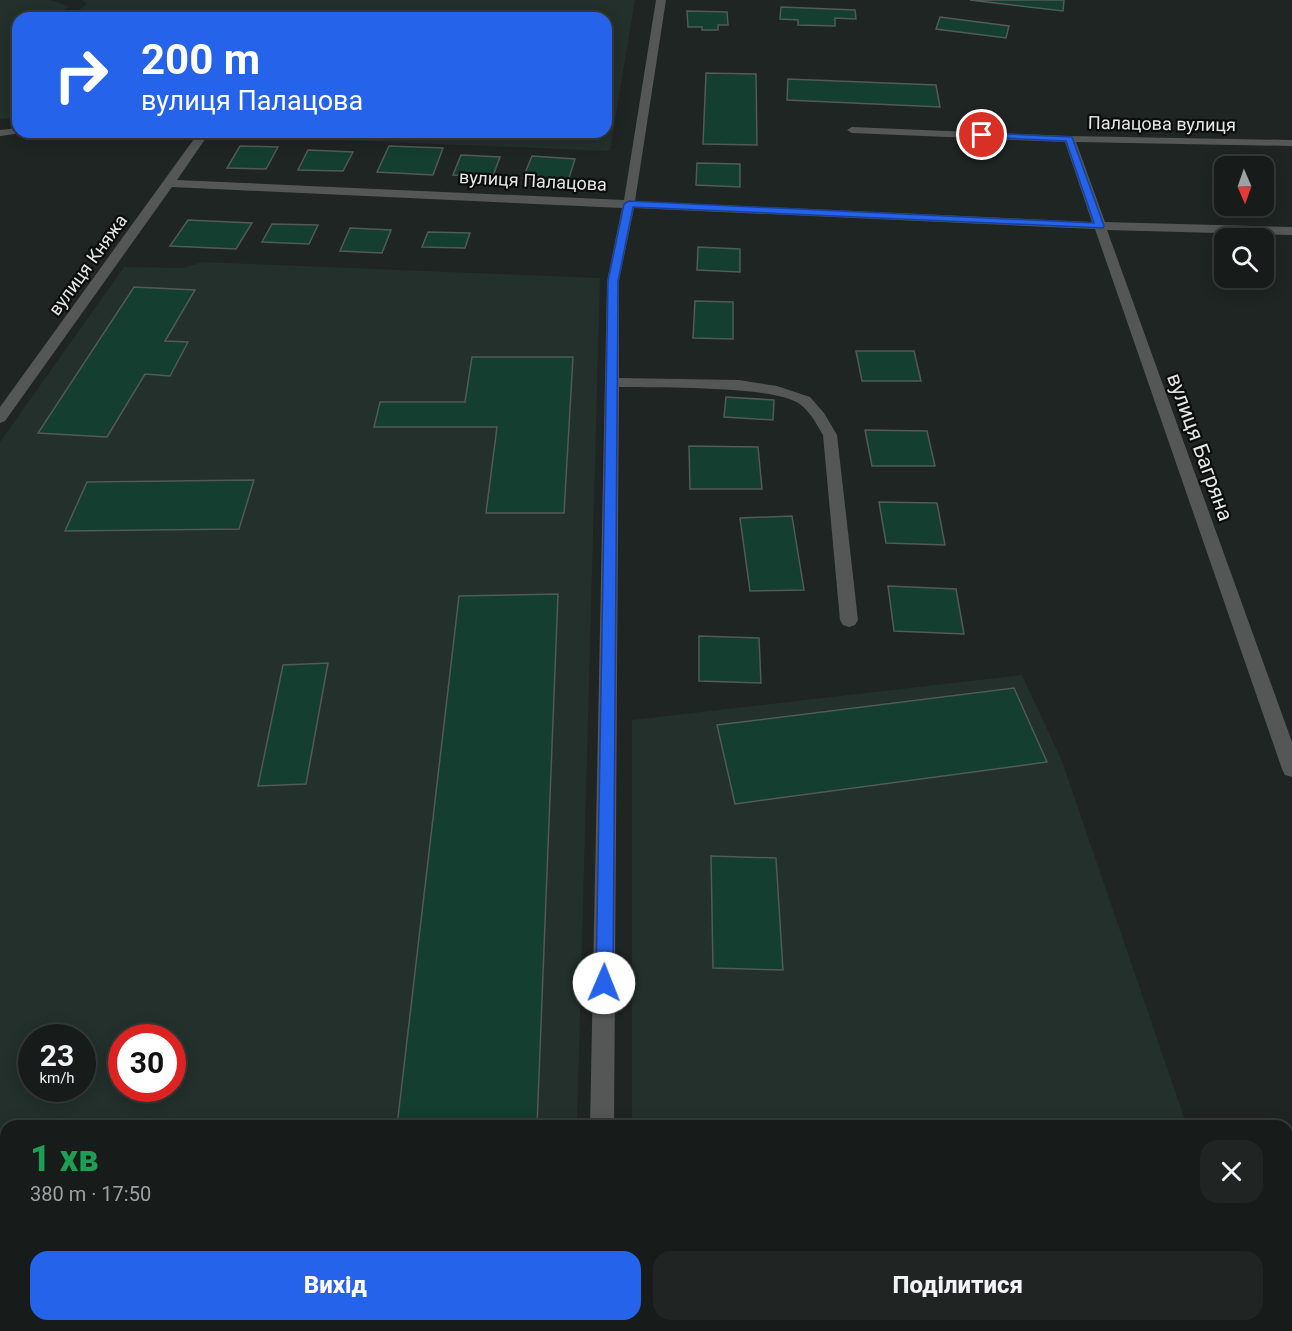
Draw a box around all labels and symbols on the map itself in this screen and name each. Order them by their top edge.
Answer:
pin [956,109,1007,160]
street label: Палацова вулиця [1088,112,1236,135]
north arrow [1214,156,1274,216]
street label: вулиця Палацова [459,166,608,195]
street label: вулиця Княжа [44,210,131,319]
street label: вулиця Багряна [1162,370,1238,524]
position arrow [572,951,636,1015]
speed limit sign: 30 [108,1024,186,1102]

